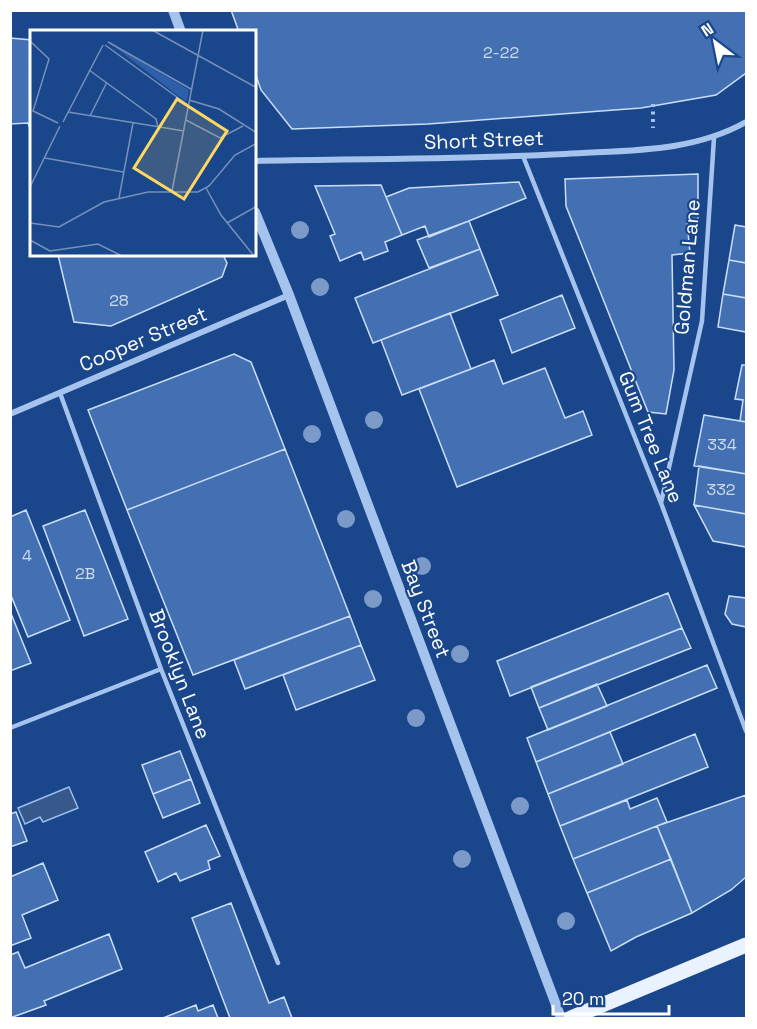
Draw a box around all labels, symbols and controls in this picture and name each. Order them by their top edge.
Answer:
north arrow [685,12,745,72]
text: N [697,18,717,41]
inset map [30,30,256,256]
house number: 2-22 [483,42,519,63]
street label: Short Street [424,125,544,155]
street label: Goldman Lane [668,198,706,336]
house number: 28 [109,290,129,311]
street label: Cooper Street [75,300,211,378]
street label: Gum Tree Lane [613,367,689,507]
house number: 334 [707,434,737,455]
house number: 332 [707,479,735,500]
house number: 4 [22,545,32,566]
street label: Bay Street [395,556,457,662]
house number: 2B [75,563,95,584]
street label: Brooklyn Lane [143,605,217,743]
scale bar [553,978,668,1016]
text: 20 m [562,987,605,1010]

